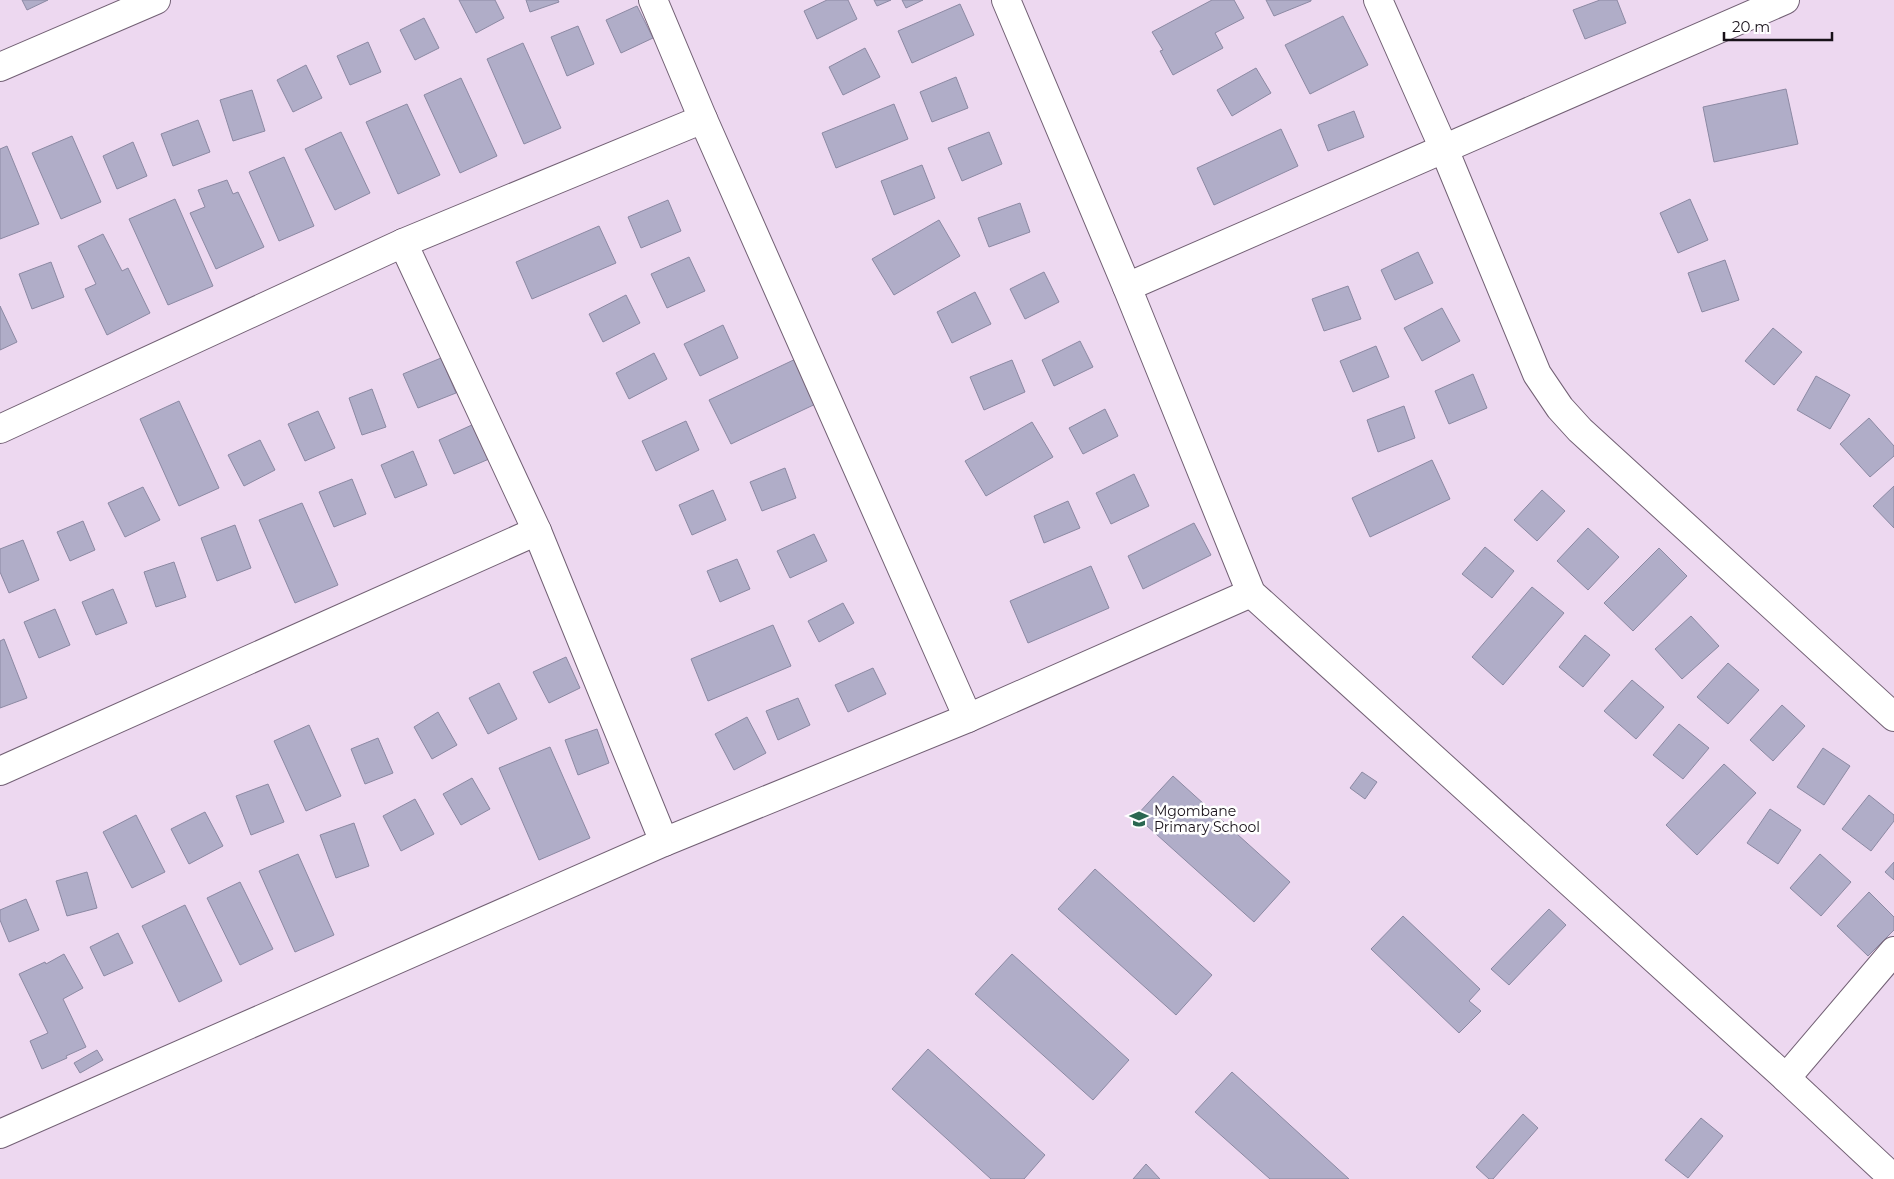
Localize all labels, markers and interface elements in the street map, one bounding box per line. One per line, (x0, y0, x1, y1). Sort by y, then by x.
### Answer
scale bar (1724, 10, 1832, 42)
text: 20 m (1732, 17, 1770, 36)
place label: Mgombane Primary School (1154, 802, 1260, 836)
school or university icon: Mgombane Primary School (1128, 808, 1150, 830)

